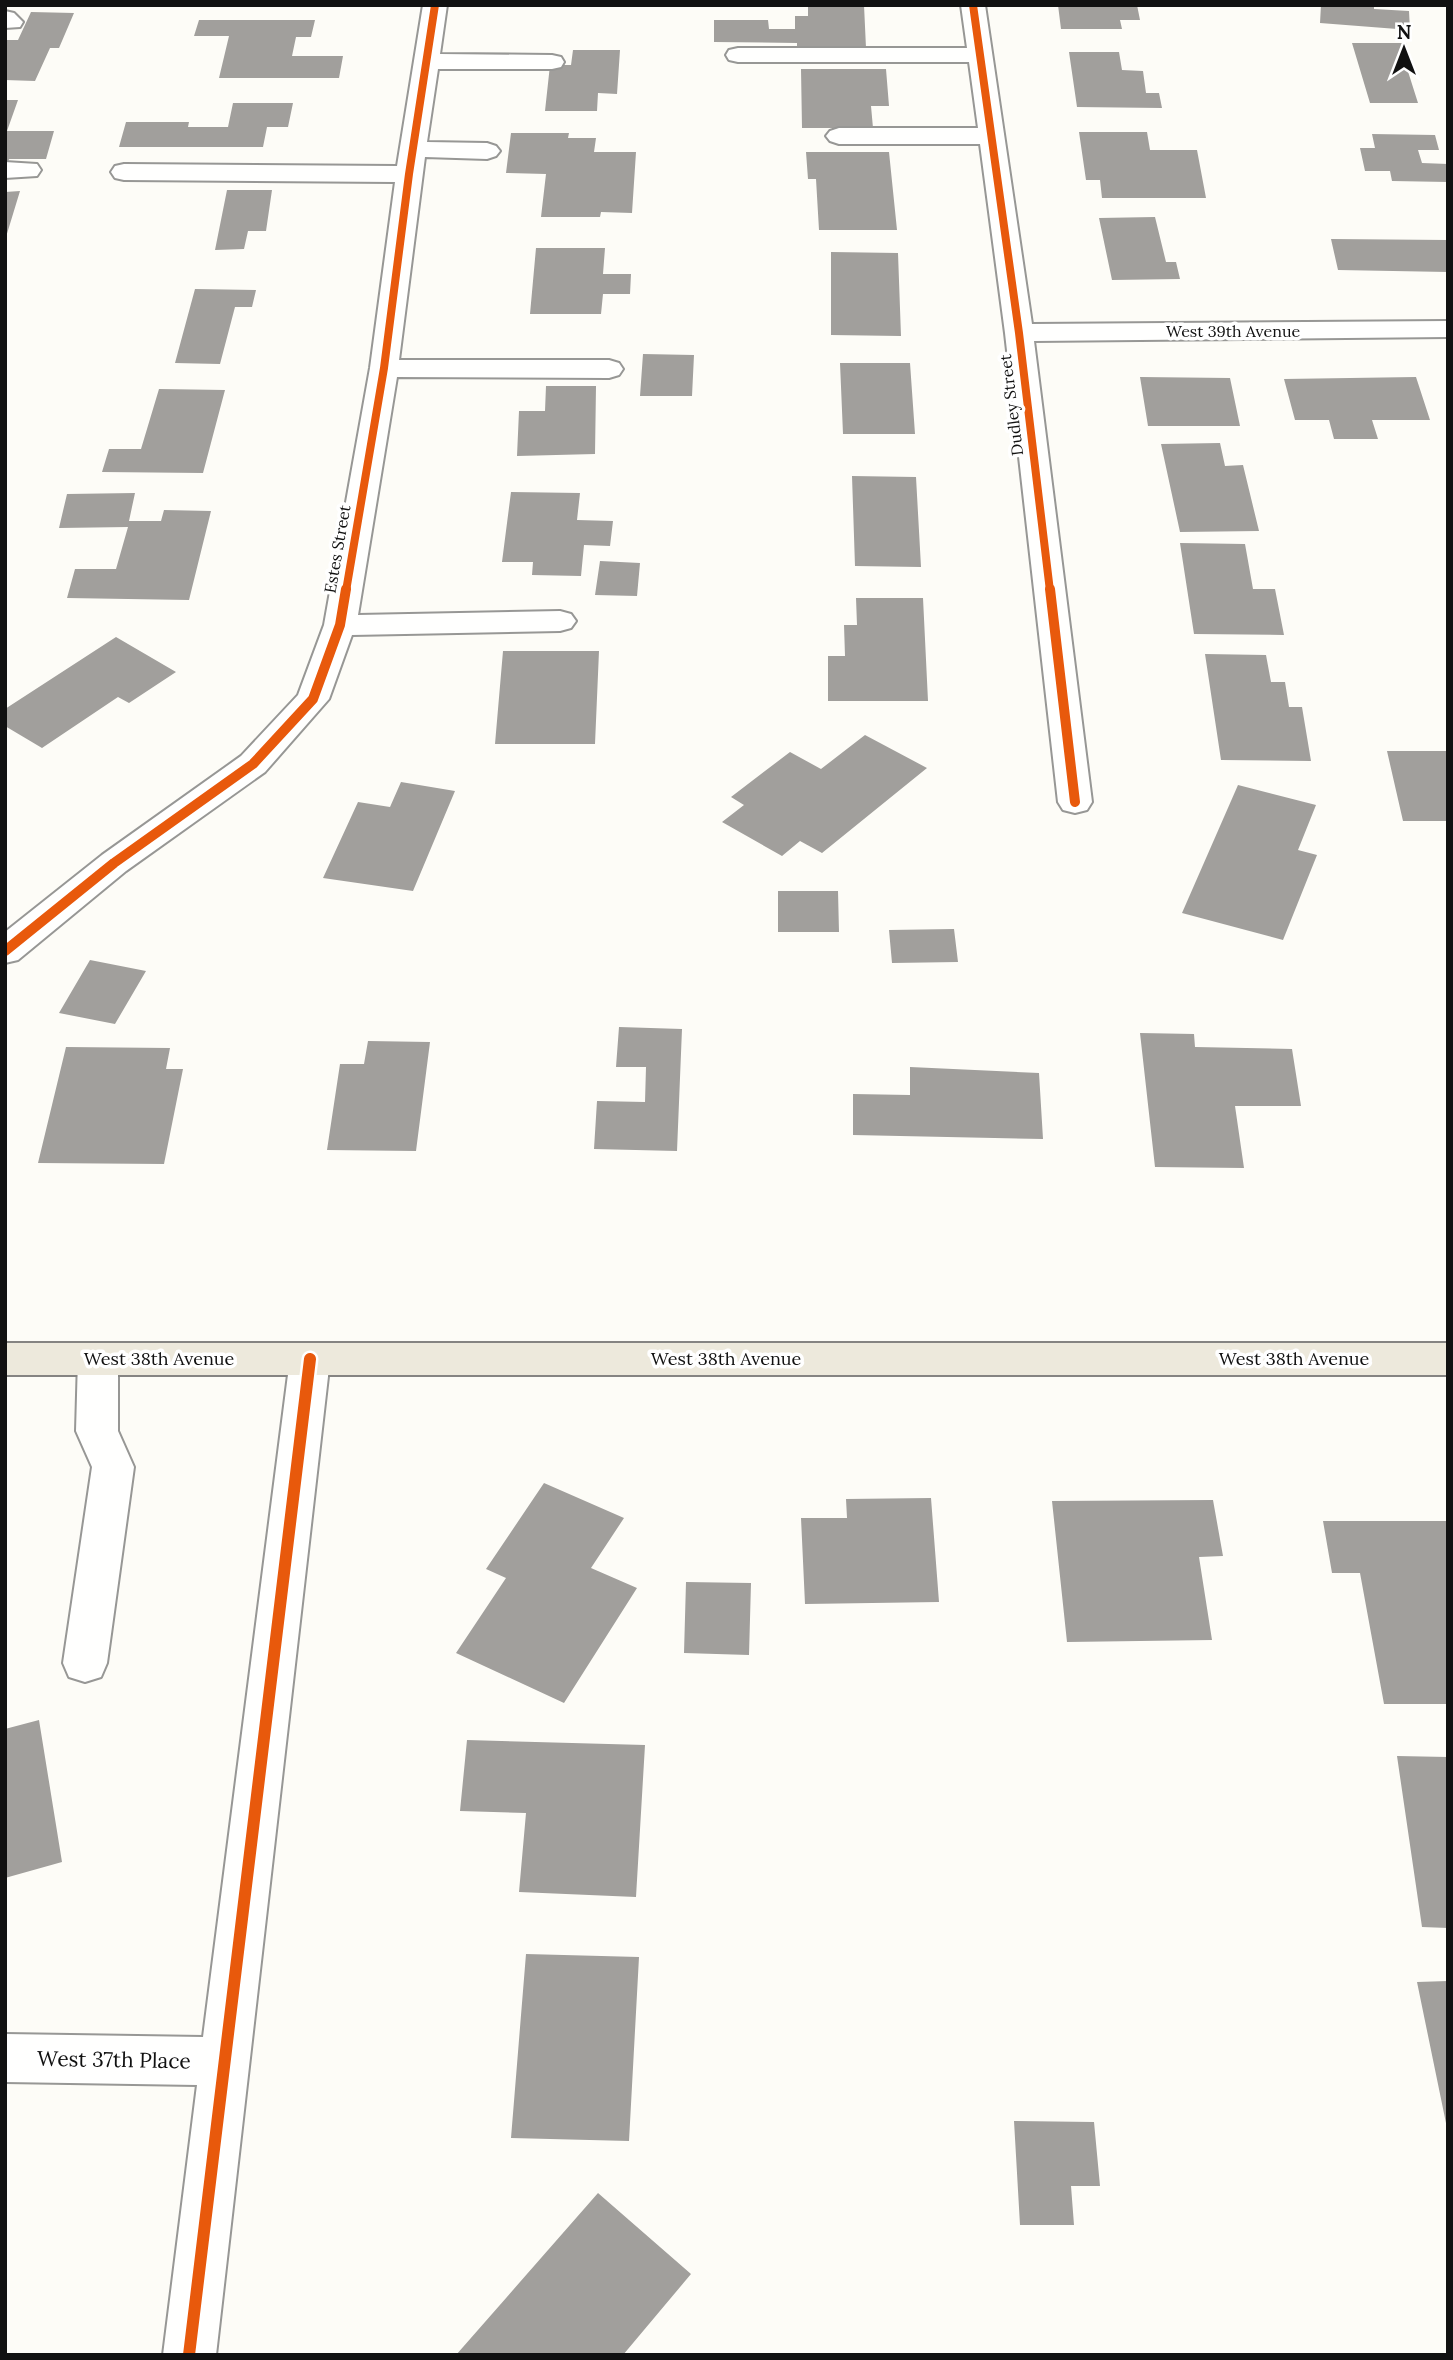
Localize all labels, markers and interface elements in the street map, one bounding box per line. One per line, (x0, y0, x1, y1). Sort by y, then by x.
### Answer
north arrow (1369, 14, 1439, 84)
text: N (1397, 20, 1412, 44)
street label: West 39th Avenue (1166, 321, 1300, 341)
street label: Dudley Street (995, 352, 1027, 457)
street label: Estes Street (319, 503, 355, 595)
street label: West 38th Avenue (84, 1347, 235, 1370)
street label: West 38th Avenue (651, 1347, 802, 1370)
street label: West 38th Avenue (1219, 1347, 1370, 1370)
street label: West 37th Place (37, 2045, 191, 2074)

